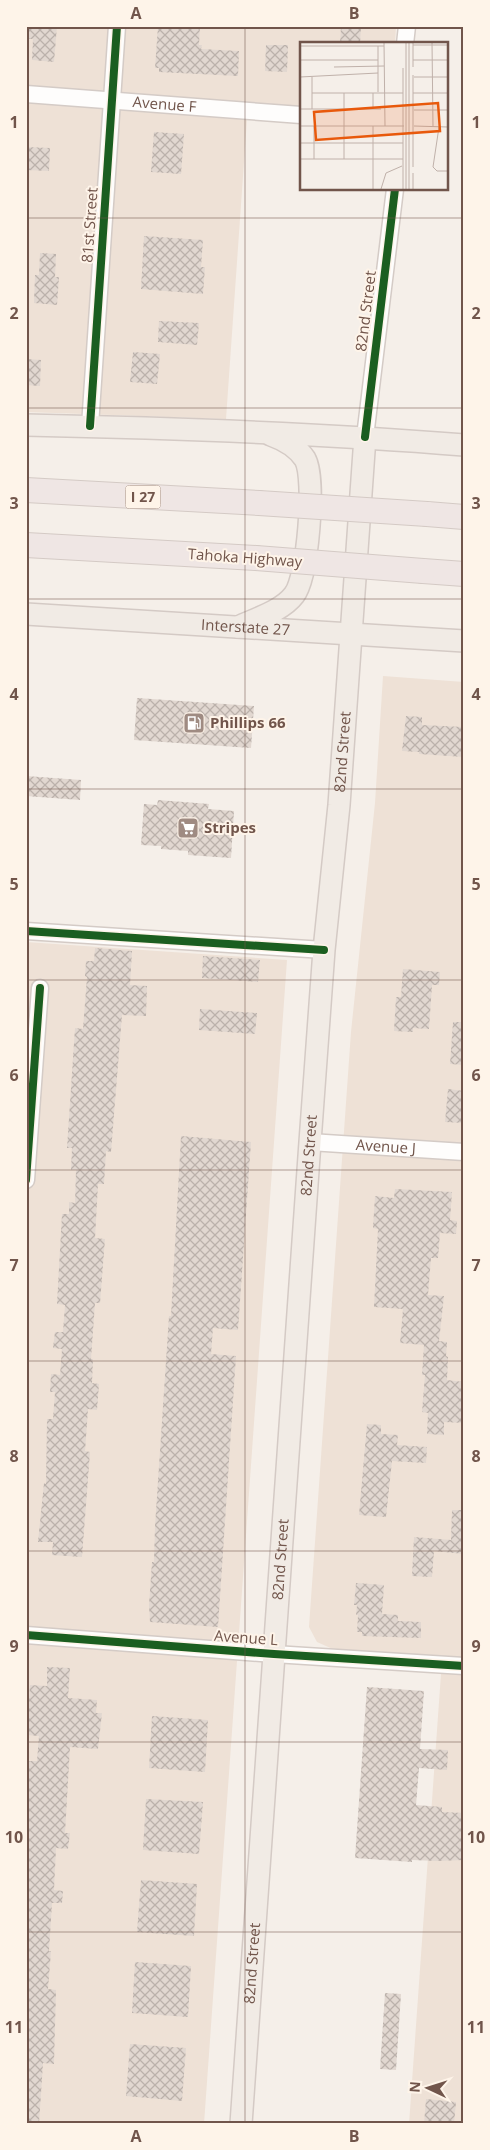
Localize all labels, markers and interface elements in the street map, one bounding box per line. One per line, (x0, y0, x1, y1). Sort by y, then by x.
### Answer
text: A (130, 2, 142, 24)
text: B (349, 2, 359, 24)
inset map (300, 42, 448, 190)
street label: Avenue F (132, 91, 198, 116)
text: 1 (9, 111, 19, 133)
text: 1 (471, 111, 481, 133)
street label: 81st Street (76, 187, 102, 263)
street label: 82nd Street (350, 269, 380, 352)
text: 2 (9, 302, 19, 324)
text: 2 (471, 302, 481, 324)
road number: I 27 (126, 486, 160, 508)
text: 3 (9, 492, 19, 514)
text: 3 (471, 492, 481, 514)
street label: Tahoka Highway (187, 543, 303, 571)
street label: Interstate 27 (201, 614, 291, 639)
text: 4 (9, 683, 19, 705)
text: 4 (471, 683, 481, 705)
street label: 82nd Street (329, 710, 355, 793)
fuel station icon: Phillips 66 (182, 711, 206, 735)
place label: Phillips 66 (210, 712, 286, 732)
supermarket icon: Stripes (176, 816, 200, 840)
place label: Stripes (204, 817, 256, 837)
text: 5 (9, 873, 19, 895)
text: 5 (471, 873, 481, 895)
text: 6 (9, 1064, 19, 1086)
text: 6 (471, 1064, 481, 1086)
street label: 82nd Street (295, 1114, 321, 1197)
street label: Avenue J (355, 1134, 417, 1158)
text: 7 (9, 1254, 19, 1276)
text: 7 (471, 1254, 481, 1276)
text: 8 (9, 1445, 19, 1467)
text: 8 (471, 1445, 481, 1467)
street label: 82nd Street (267, 1518, 293, 1601)
street label: Avenue L (213, 1625, 279, 1649)
text: 9 (9, 1635, 19, 1657)
text: 9 (471, 1635, 481, 1657)
text: 10 (5, 1826, 23, 1848)
text: 10 (467, 1826, 485, 1848)
street label: 82nd Street (238, 1922, 264, 2005)
text: 11 (5, 2016, 23, 2038)
text: 11 (467, 2016, 485, 2038)
north arrow (402, 2062, 452, 2112)
text: N (405, 2081, 424, 2093)
text: A (130, 2125, 142, 2147)
text: B (349, 2125, 359, 2147)

